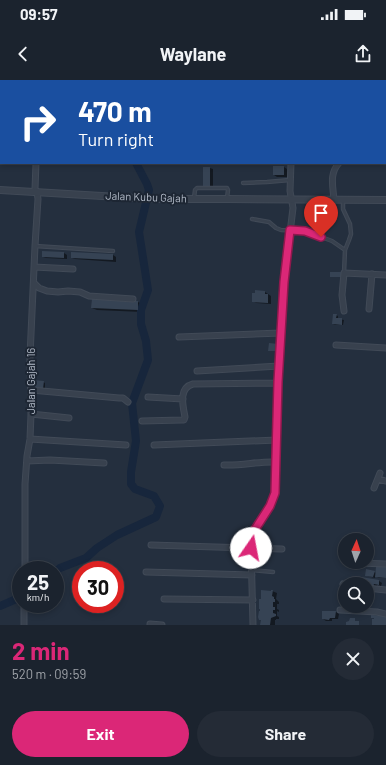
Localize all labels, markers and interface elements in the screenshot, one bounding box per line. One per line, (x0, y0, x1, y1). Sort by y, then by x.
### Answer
text: 09:57 (20, 5, 58, 23)
icon: back (12, 43, 34, 65)
text: Waylane (160, 43, 226, 65)
icon: share (352, 43, 374, 65)
text: 470 m (78, 94, 152, 128)
icon: right (12, 96, 64, 148)
text: Turn right (78, 128, 154, 150)
street label: Jalan Kubu Gajah (105, 189, 187, 204)
pin (304, 196, 338, 237)
icon: arrive (310, 202, 332, 224)
street label: Jalan Gajah 16 (24, 347, 37, 414)
position arrow (230, 527, 272, 569)
north arrow (338, 533, 374, 569)
map controls (338, 533, 374, 613)
speed limit sign: 30 (72, 561, 124, 613)
text: 25 (27, 570, 49, 594)
button: search (338, 577, 374, 613)
text: km/h (27, 591, 49, 603)
text: 2 min (12, 636, 70, 665)
button: close (332, 638, 374, 680)
text: 520 m · 09:59 (12, 666, 86, 682)
button: Exit (12, 711, 189, 757)
button: Share (197, 711, 374, 757)

